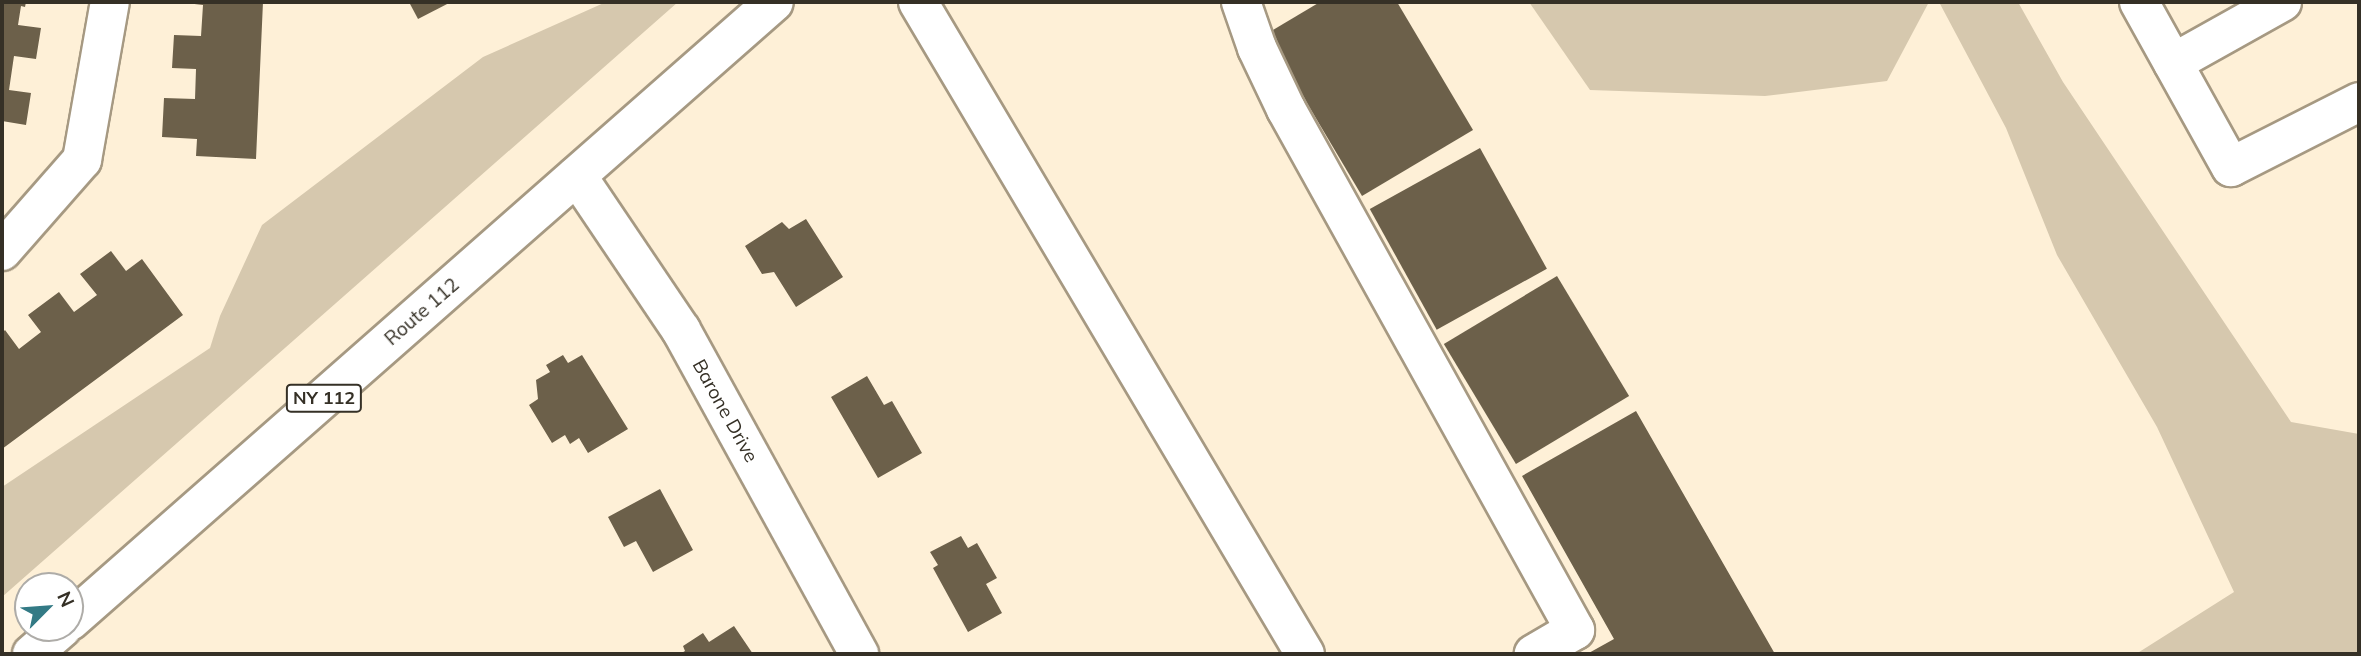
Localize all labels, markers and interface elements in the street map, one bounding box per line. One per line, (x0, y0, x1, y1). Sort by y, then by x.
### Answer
street label: Route 112 (380, 274, 464, 350)
street label: Barone Drive (687, 356, 763, 466)
road number: NY 112 (286, 384, 362, 412)
north arrow (14, 572, 84, 642)
text: N (52, 587, 80, 611)

